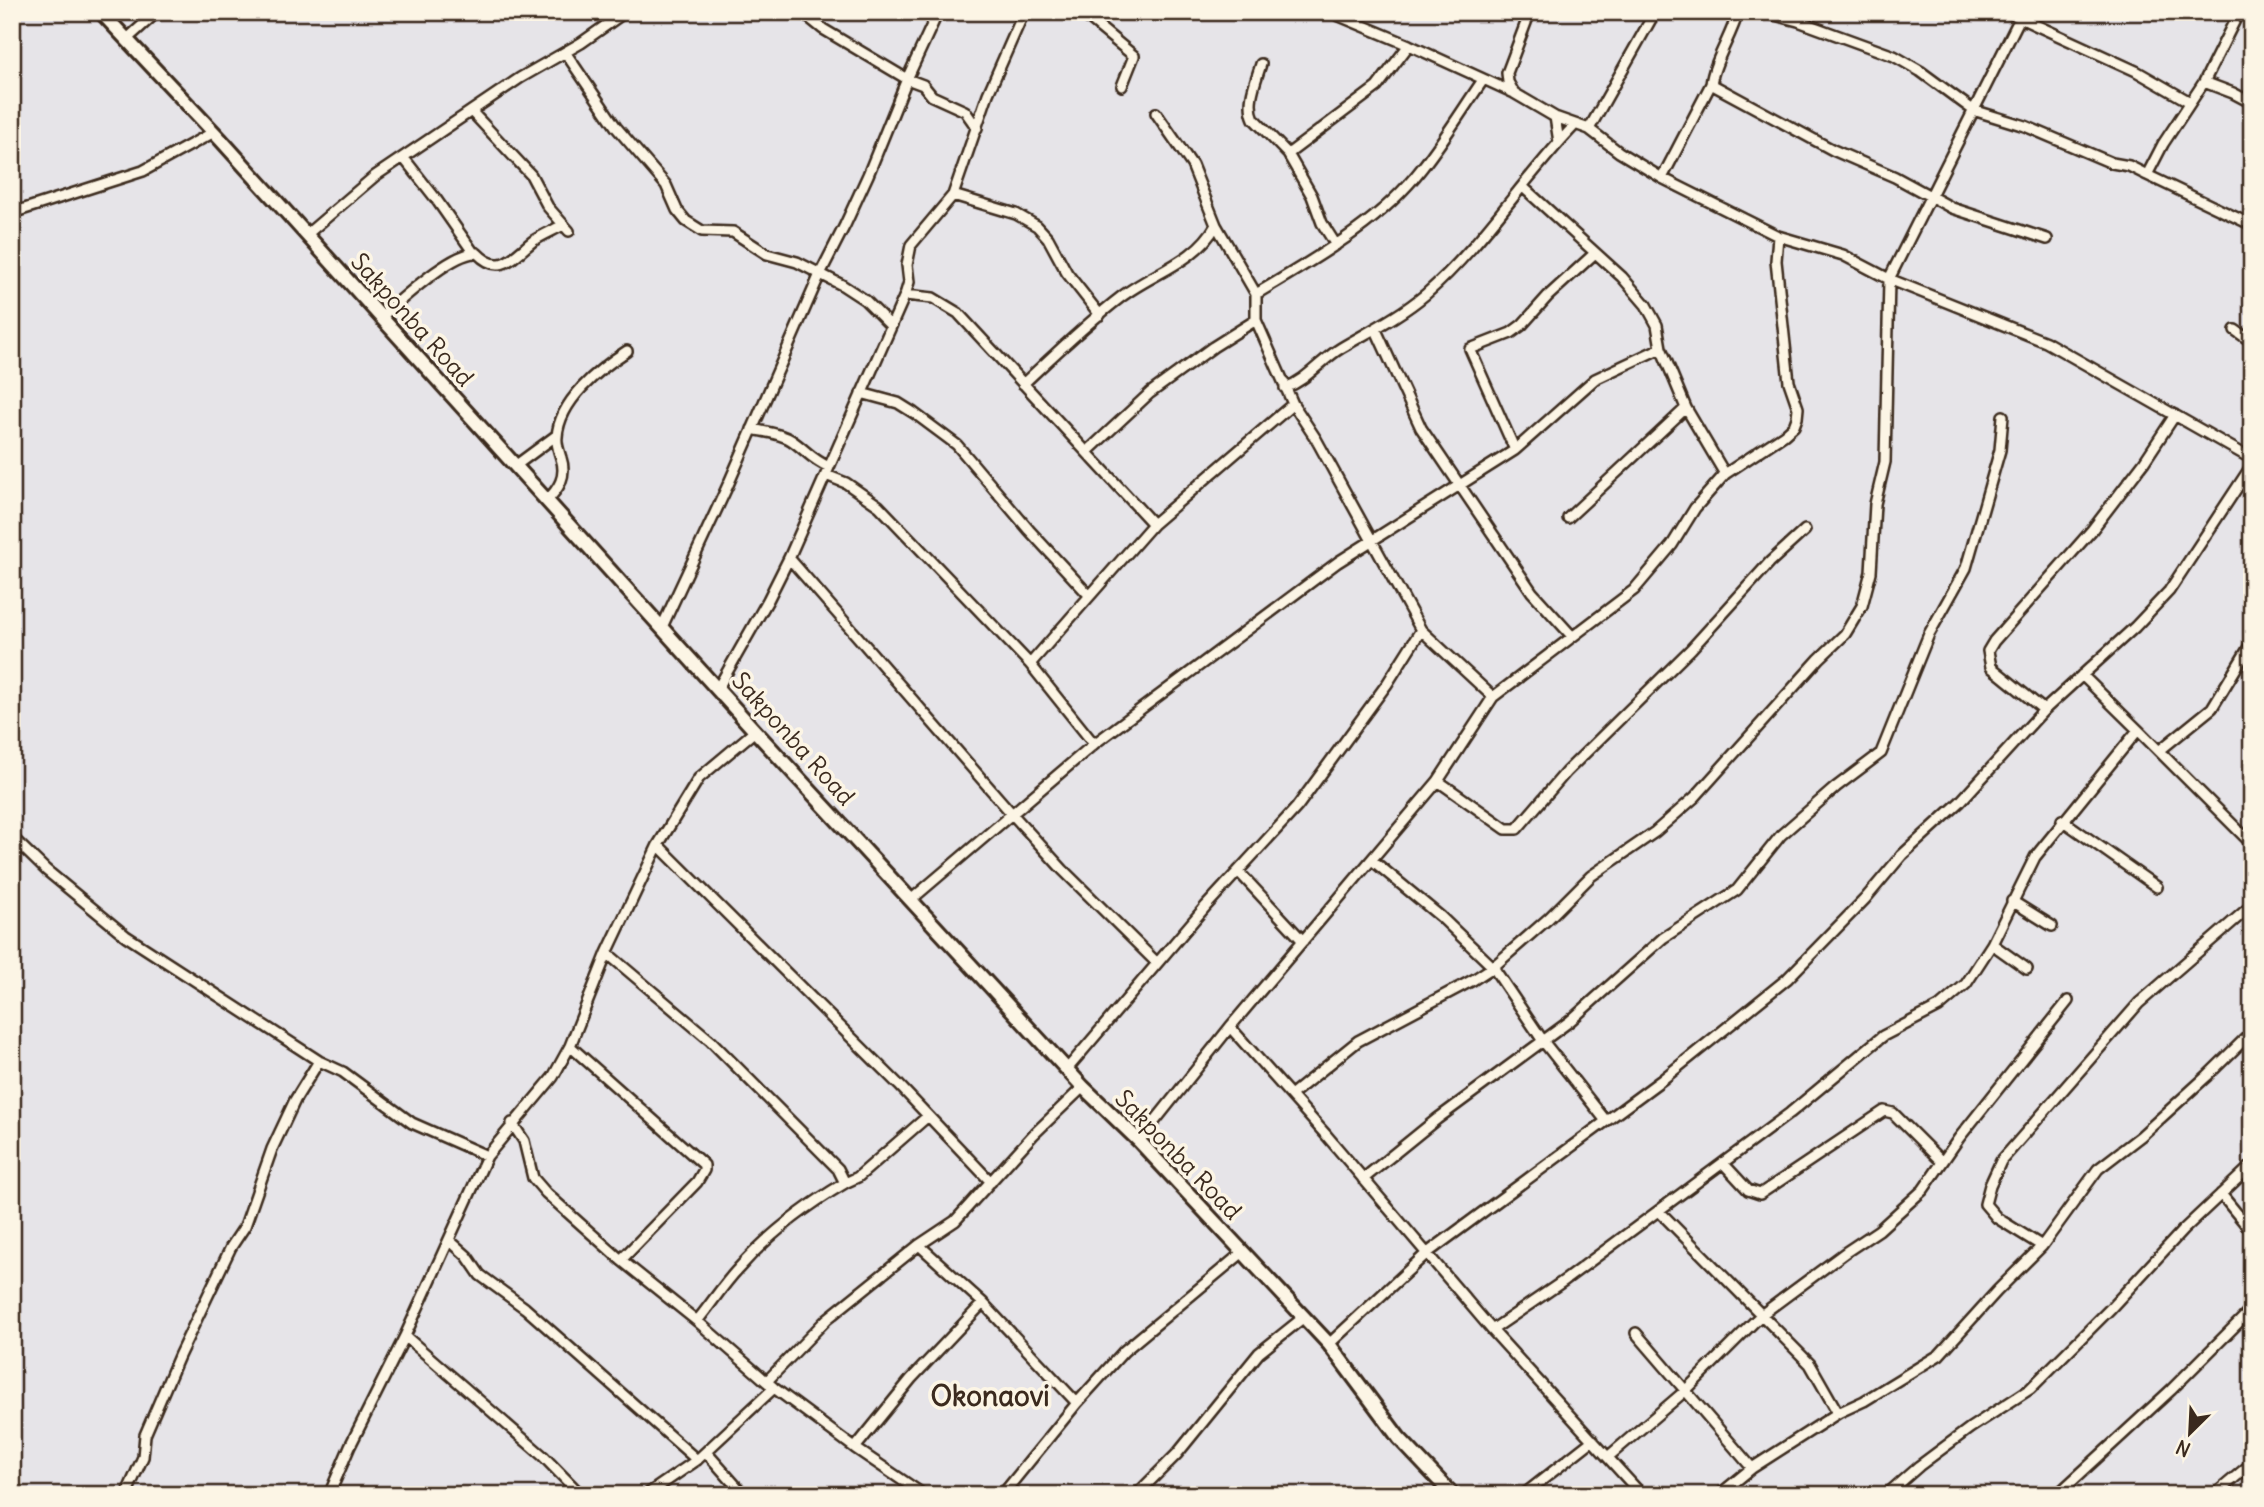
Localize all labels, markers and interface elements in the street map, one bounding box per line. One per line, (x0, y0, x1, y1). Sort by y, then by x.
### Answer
street label: Sakponba Road (345, 246, 481, 392)
street label: Sakponba Road (726, 665, 862, 811)
street label: Sakponba Road (1109, 1083, 1248, 1226)
district label: Okonaovi (930, 1378, 1050, 1414)
north arrow (2156, 1398, 2226, 1468)
text: N (2172, 1435, 2194, 1462)

